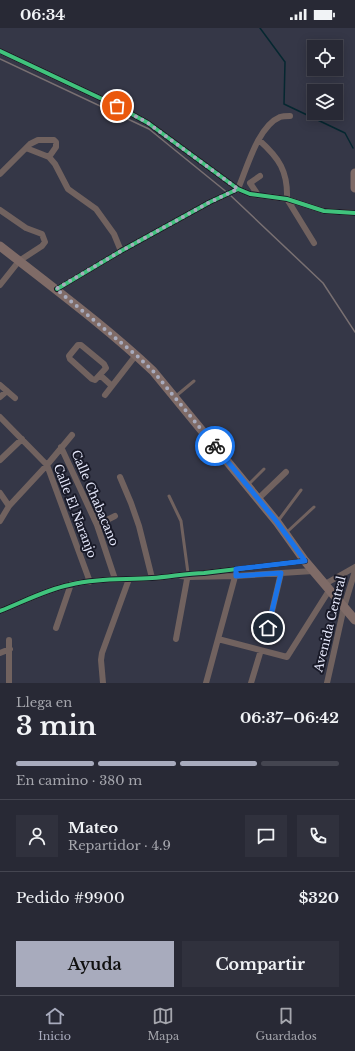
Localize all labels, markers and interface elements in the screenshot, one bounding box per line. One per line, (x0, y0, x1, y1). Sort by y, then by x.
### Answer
text: 06:34 (20, 5, 65, 24)
map controls (307, 40, 343, 120)
button: locate (307, 40, 343, 76)
button: layers (307, 84, 343, 120)
pin (100, 89, 134, 123)
icon: bag (106, 95, 128, 117)
courier (195, 426, 235, 466)
icon: bike (204, 435, 226, 457)
street label: Calle Chabacano (69, 448, 122, 548)
street label: Calle El Naranjo (51, 462, 100, 560)
street label: Avenida Central (310, 574, 349, 674)
pin (251, 611, 285, 645)
icon: home (257, 617, 279, 639)
text: Llega en (16, 694, 72, 711)
text: 06:37–06:42 (240, 708, 339, 727)
text: 3 min (16, 710, 97, 742)
text: En camino · 380 m (16, 772, 142, 789)
button: person (16, 815, 58, 857)
button: chat (245, 815, 287, 857)
button: phone (297, 815, 339, 857)
text: Mateo (68, 818, 118, 837)
text: Repartidor · 4.9 (68, 837, 171, 854)
text: Pedido #9900 (16, 888, 125, 907)
text: $320 (299, 888, 339, 907)
button: Ayuda (16, 941, 174, 987)
button: Compartir (182, 941, 339, 987)
tab: Inicio (38, 1005, 71, 1043)
tab: Mapa (147, 1005, 179, 1043)
tab: Guardados (255, 1005, 317, 1043)

